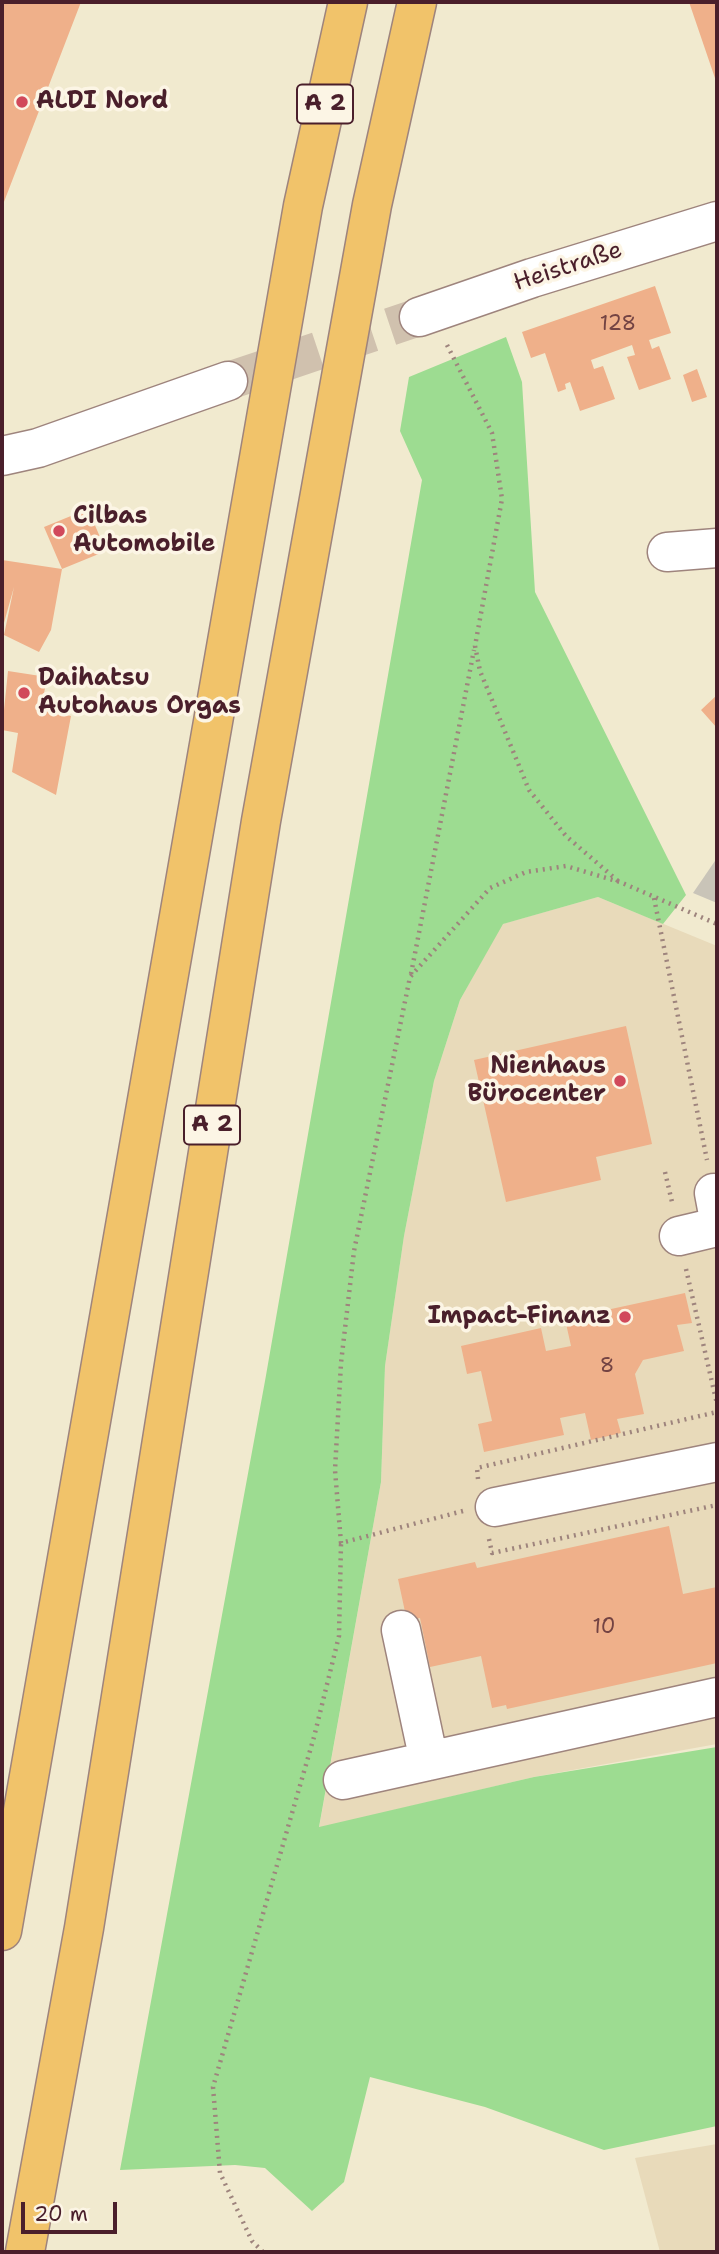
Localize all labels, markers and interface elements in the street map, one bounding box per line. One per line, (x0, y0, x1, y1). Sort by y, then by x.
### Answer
road number: A 2 (297, 85, 353, 124)
place label: ALDI Nord (36, 88, 168, 116)
marker: ALDI Nord (14, 94, 30, 110)
street label: Heistraße (510, 236, 626, 298)
house number: 128 (600, 312, 636, 338)
place label: Cilbas Automobile (73, 503, 215, 559)
marker: Cilbas Automobile (51, 523, 67, 539)
place label: Daihatsu Autohaus Orgas (38, 665, 241, 721)
marker: Daihatsu Autohaus Orgas (16, 685, 32, 701)
place label: Nienhaus Bürocenter (467, 1053, 606, 1109)
marker: Nienhaus Bürocenter (612, 1073, 628, 1089)
road number: A 2 (184, 1106, 240, 1144)
place label: Impact-Finanz (428, 1303, 611, 1331)
marker: Impact-Finanz (617, 1309, 633, 1325)
house number: 8 (600, 1354, 614, 1380)
house number: 10 (593, 1615, 615, 1641)
scale bar (24, 2188, 121, 2232)
text: 20 m (34, 2200, 88, 2228)

